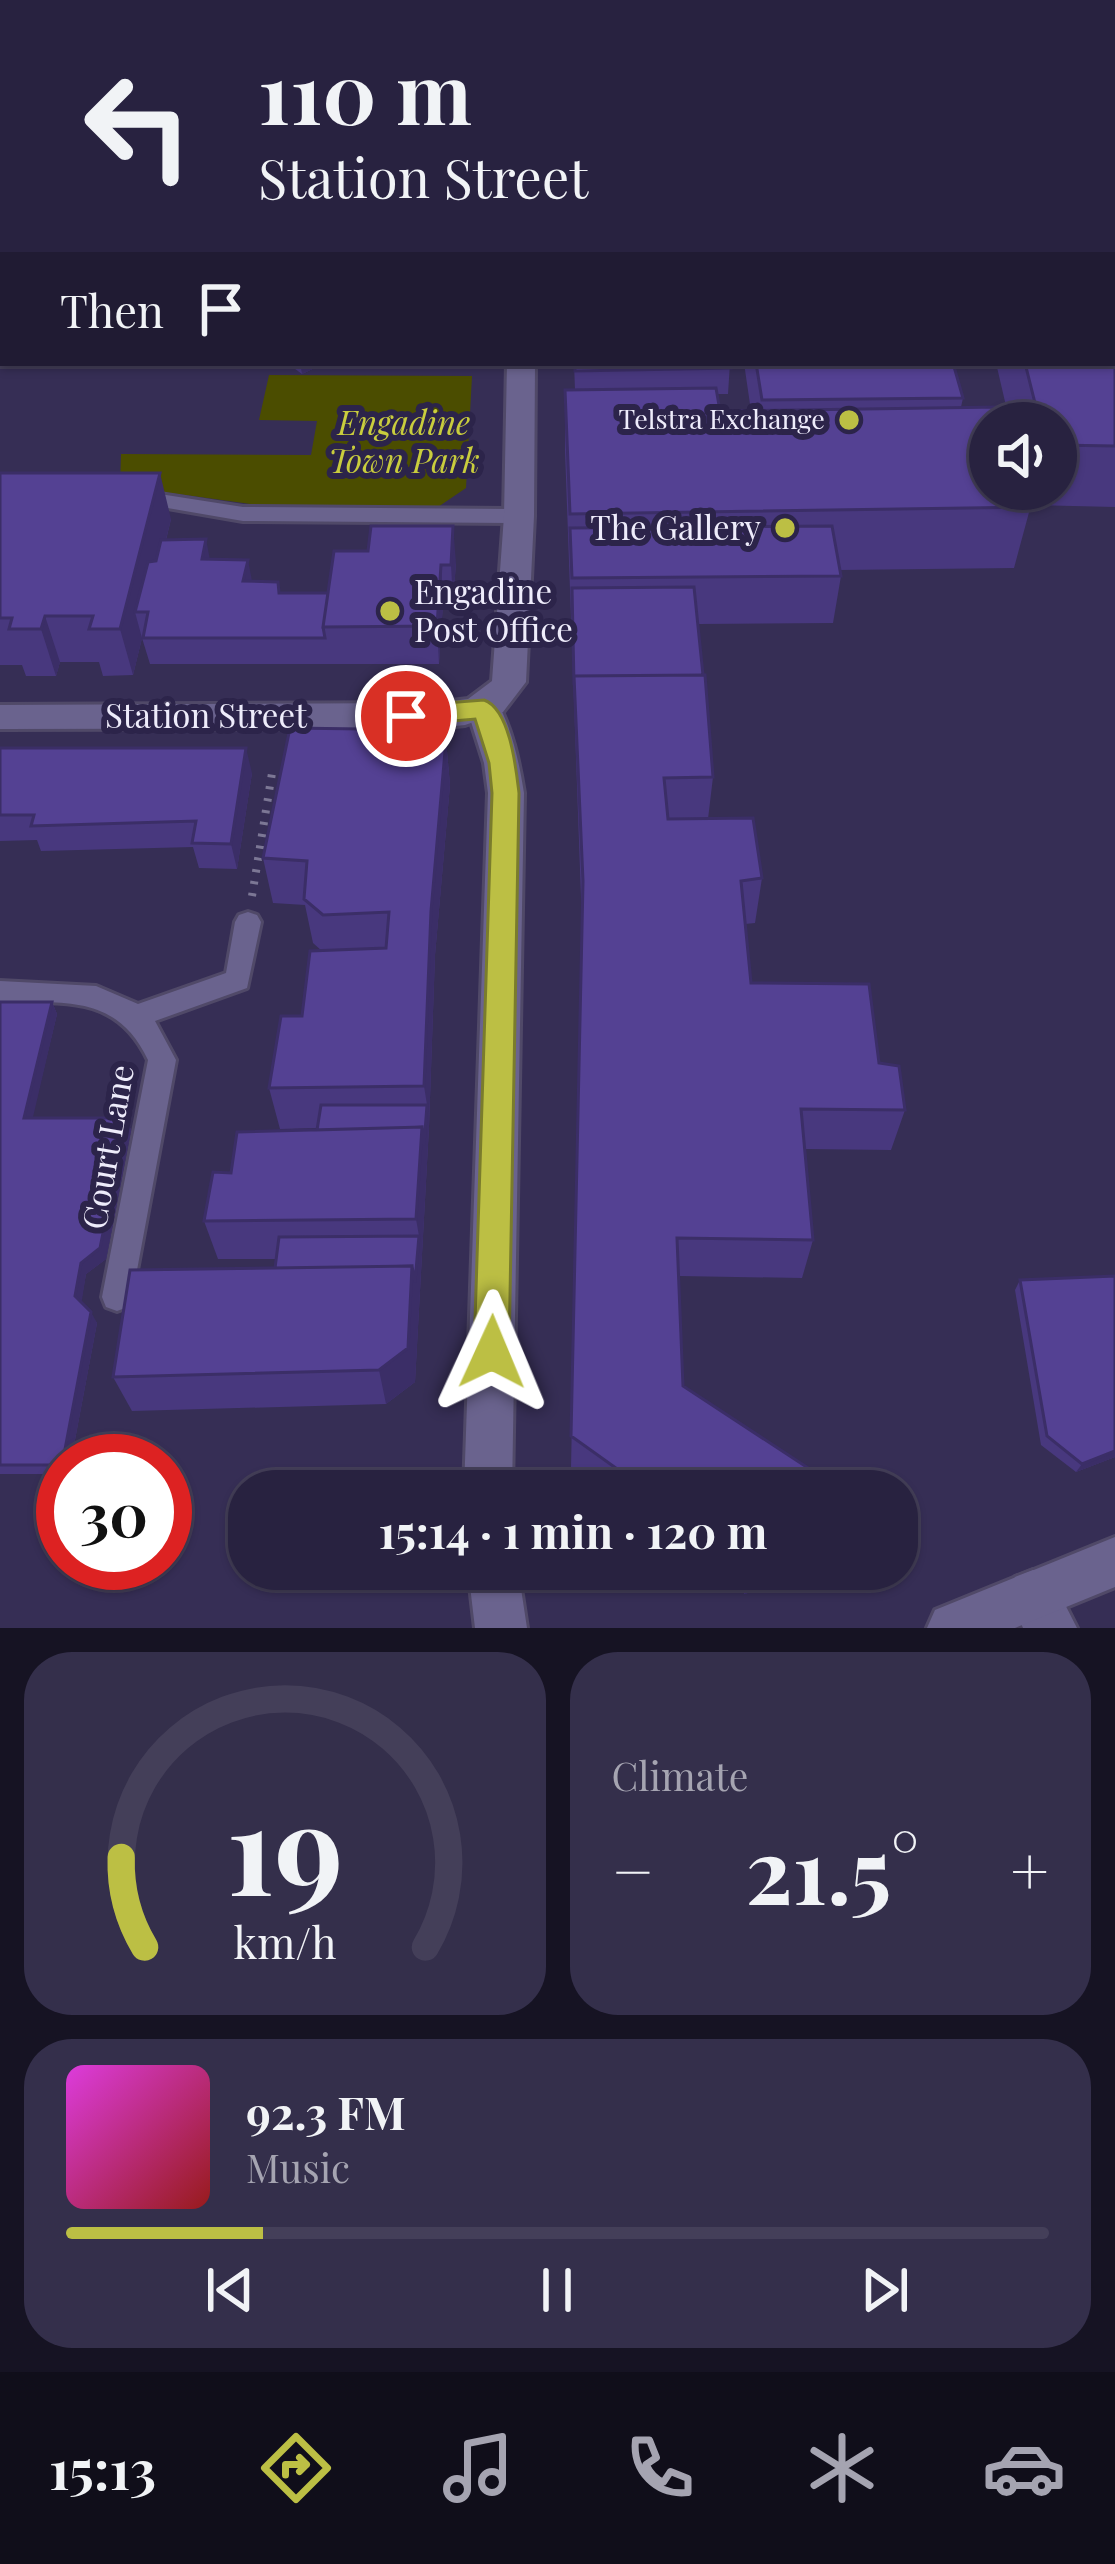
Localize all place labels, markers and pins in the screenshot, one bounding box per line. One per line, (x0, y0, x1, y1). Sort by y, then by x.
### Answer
place label: Telstra Exchange (619, 400, 825, 436)
marker: Telstra Exchange (836, 407, 862, 433)
place label: The Gallery (590, 504, 761, 548)
marker: The Gallery (772, 515, 798, 541)
place label: Engadine Post Office (414, 568, 573, 650)
marker: Engadine Post Office (377, 598, 403, 624)
pin (355, 665, 457, 767)

